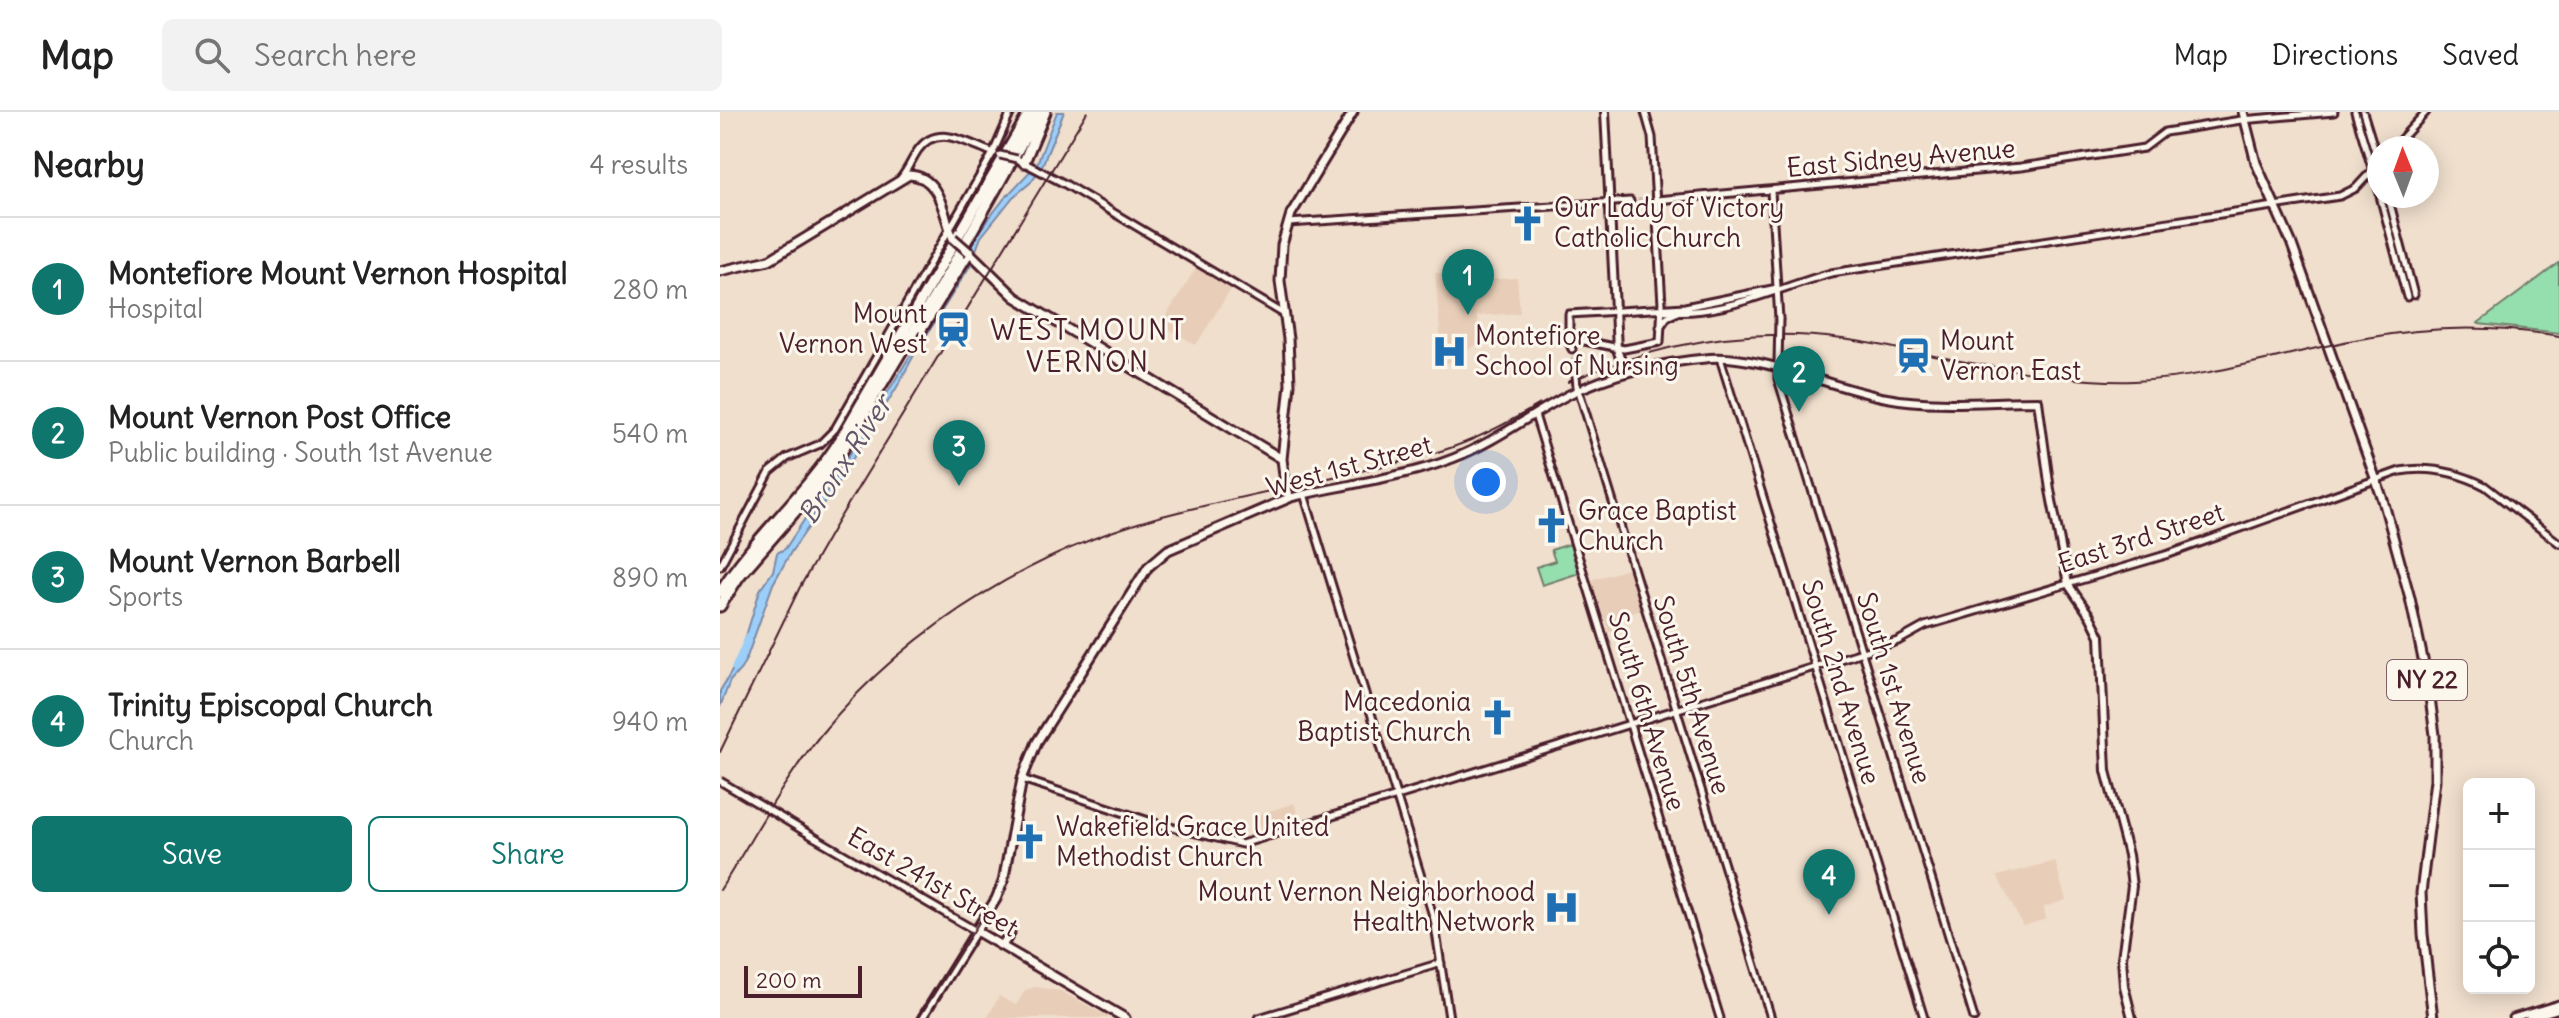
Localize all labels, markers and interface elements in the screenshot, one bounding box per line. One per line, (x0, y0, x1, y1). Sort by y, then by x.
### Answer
search box (162, 19, 722, 91)
text: Map (40, 32, 114, 79)
icon: search (190, 33, 234, 77)
text: Search here (254, 36, 417, 74)
text: Map (2173, 37, 2228, 73)
text: Directions (2272, 37, 2398, 73)
text: Saved (2442, 37, 2519, 73)
street label: East Sidney Avenue (1785, 131, 2017, 184)
north arrow (2367, 136, 2439, 208)
text: Nearby (32, 143, 145, 186)
text: 4 results (590, 148, 688, 181)
place label: Our Lady of Victory Catholic Church (1554, 191, 1784, 254)
church icon: Our Lady of Victory Catholic Church (1509, 204, 1547, 242)
pin: 1 (1442, 249, 1494, 315)
text: Montefiore Mount Vernon Hospital (108, 254, 567, 292)
text: 1 (53, 273, 63, 306)
text: 280 m (613, 273, 688, 306)
text: Hospital (108, 292, 203, 325)
place label: Mount Vernon West (779, 297, 927, 360)
station icon: Mount Vernon West (934, 310, 972, 348)
district label: WEST MOUNT VERNON (990, 312, 1186, 380)
place label: Montefiore School of Nursing (1475, 319, 1679, 382)
place label: Mount Vernon East (1940, 324, 2081, 387)
hospital icon: Montefiore School of Nursing (1430, 332, 1468, 370)
station icon: Mount Vernon East (1895, 337, 1933, 375)
pin: 2 (1773, 346, 1825, 412)
water label: Bronx River (790, 385, 902, 530)
text: Mount Vernon Post Office (108, 398, 451, 436)
text: 2 (51, 417, 65, 450)
text: 540 m (612, 417, 688, 450)
pin: 3 (933, 420, 985, 486)
street label: West 1st Street (1263, 428, 1435, 503)
text: Public building · South 1st Avenue (108, 436, 493, 469)
your location (1466, 462, 1506, 502)
place label: Grace Baptist Church (1578, 494, 1737, 557)
street label: East 3rd Street (2054, 495, 2228, 580)
church icon: Grace Baptist Church (1533, 507, 1571, 545)
text: Mount Vernon Barbell (108, 542, 401, 580)
text: 3 (51, 561, 65, 594)
text: 890 m (612, 561, 688, 594)
street label: South 2nd Avenue (1795, 576, 1888, 788)
text: Sports (108, 580, 183, 613)
street label: South 1st Avenue (1850, 588, 1939, 788)
street label: South 5th Avenue (1647, 591, 1738, 798)
street label: South 6th Avenue (1602, 607, 1693, 814)
road number: NY 22 (2387, 660, 2467, 700)
place label: Macedonia Baptist Church (1297, 685, 1471, 748)
text: Trinity Episcopal Church (108, 686, 433, 724)
church icon: Macedonia Baptist Church (1478, 698, 1516, 736)
text: 4 (50, 705, 66, 738)
text: 940 m (612, 705, 688, 738)
text: Church (108, 724, 194, 757)
map controls (2463, 778, 2535, 994)
button: + (2463, 778, 2535, 850)
place label: Wakefield Grace United Methodist Church (1056, 810, 1329, 873)
button: Save (32, 816, 352, 892)
button: Share (368, 816, 688, 892)
street label: East 241st Street (842, 819, 1025, 944)
church icon: Wakefield Grace United Methodist Church (1011, 823, 1049, 861)
pin: 4 (1803, 849, 1855, 915)
button: − (2463, 850, 2535, 922)
place label: Mount Vernon Neighborhood Health Network (1198, 875, 1535, 938)
hospital icon: Mount Vernon Neighborhood Health Network (1542, 888, 1580, 926)
button: locate (2463, 922, 2535, 994)
scale bar (744, 962, 862, 998)
text: 200 m (756, 966, 822, 994)

